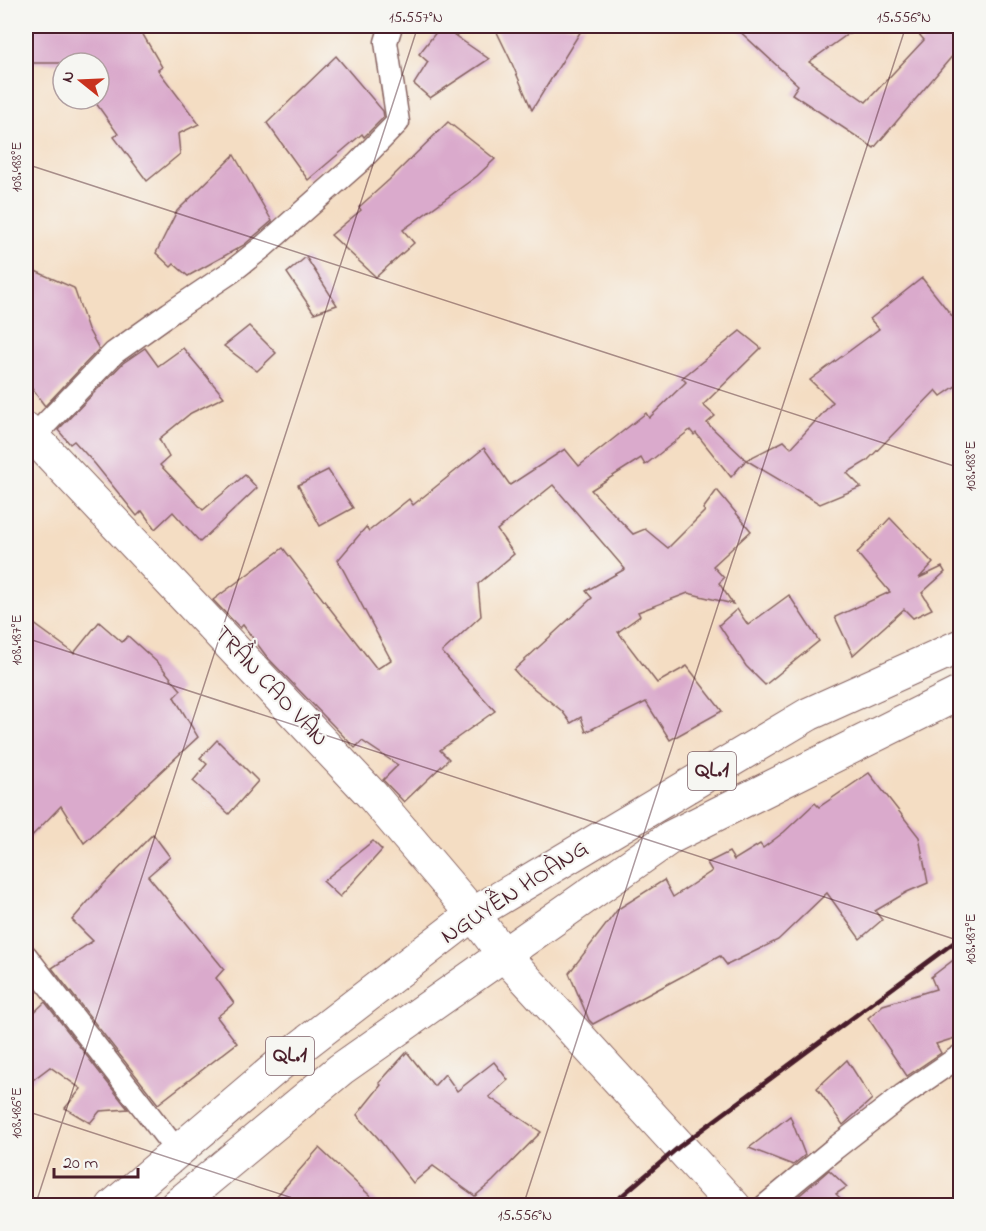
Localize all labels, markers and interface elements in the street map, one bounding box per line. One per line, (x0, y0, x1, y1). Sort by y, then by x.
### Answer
text: 15.557°N (389, 7, 443, 29)
text: 15.556°N (877, 7, 931, 29)
north arrow (51, 51, 111, 111)
text: N (56, 68, 82, 86)
text: 108.488°E (6, 142, 28, 192)
text: 108.488°E (960, 441, 982, 491)
text: 108.487°E (6, 614, 28, 666)
street label: TRẦN CAO VÂN (204, 616, 338, 756)
road number: QL.1 (688, 752, 736, 790)
street label: NGUYỄN HOÀNG (434, 831, 596, 954)
text: 108.487°E (960, 913, 982, 965)
road number: QL.1 (266, 1037, 314, 1075)
text: 108.486°E (6, 1087, 28, 1139)
scale bar (54, 1141, 138, 1179)
text: 20 m (63, 1151, 98, 1177)
text: 15.556°N (498, 1205, 552, 1227)

